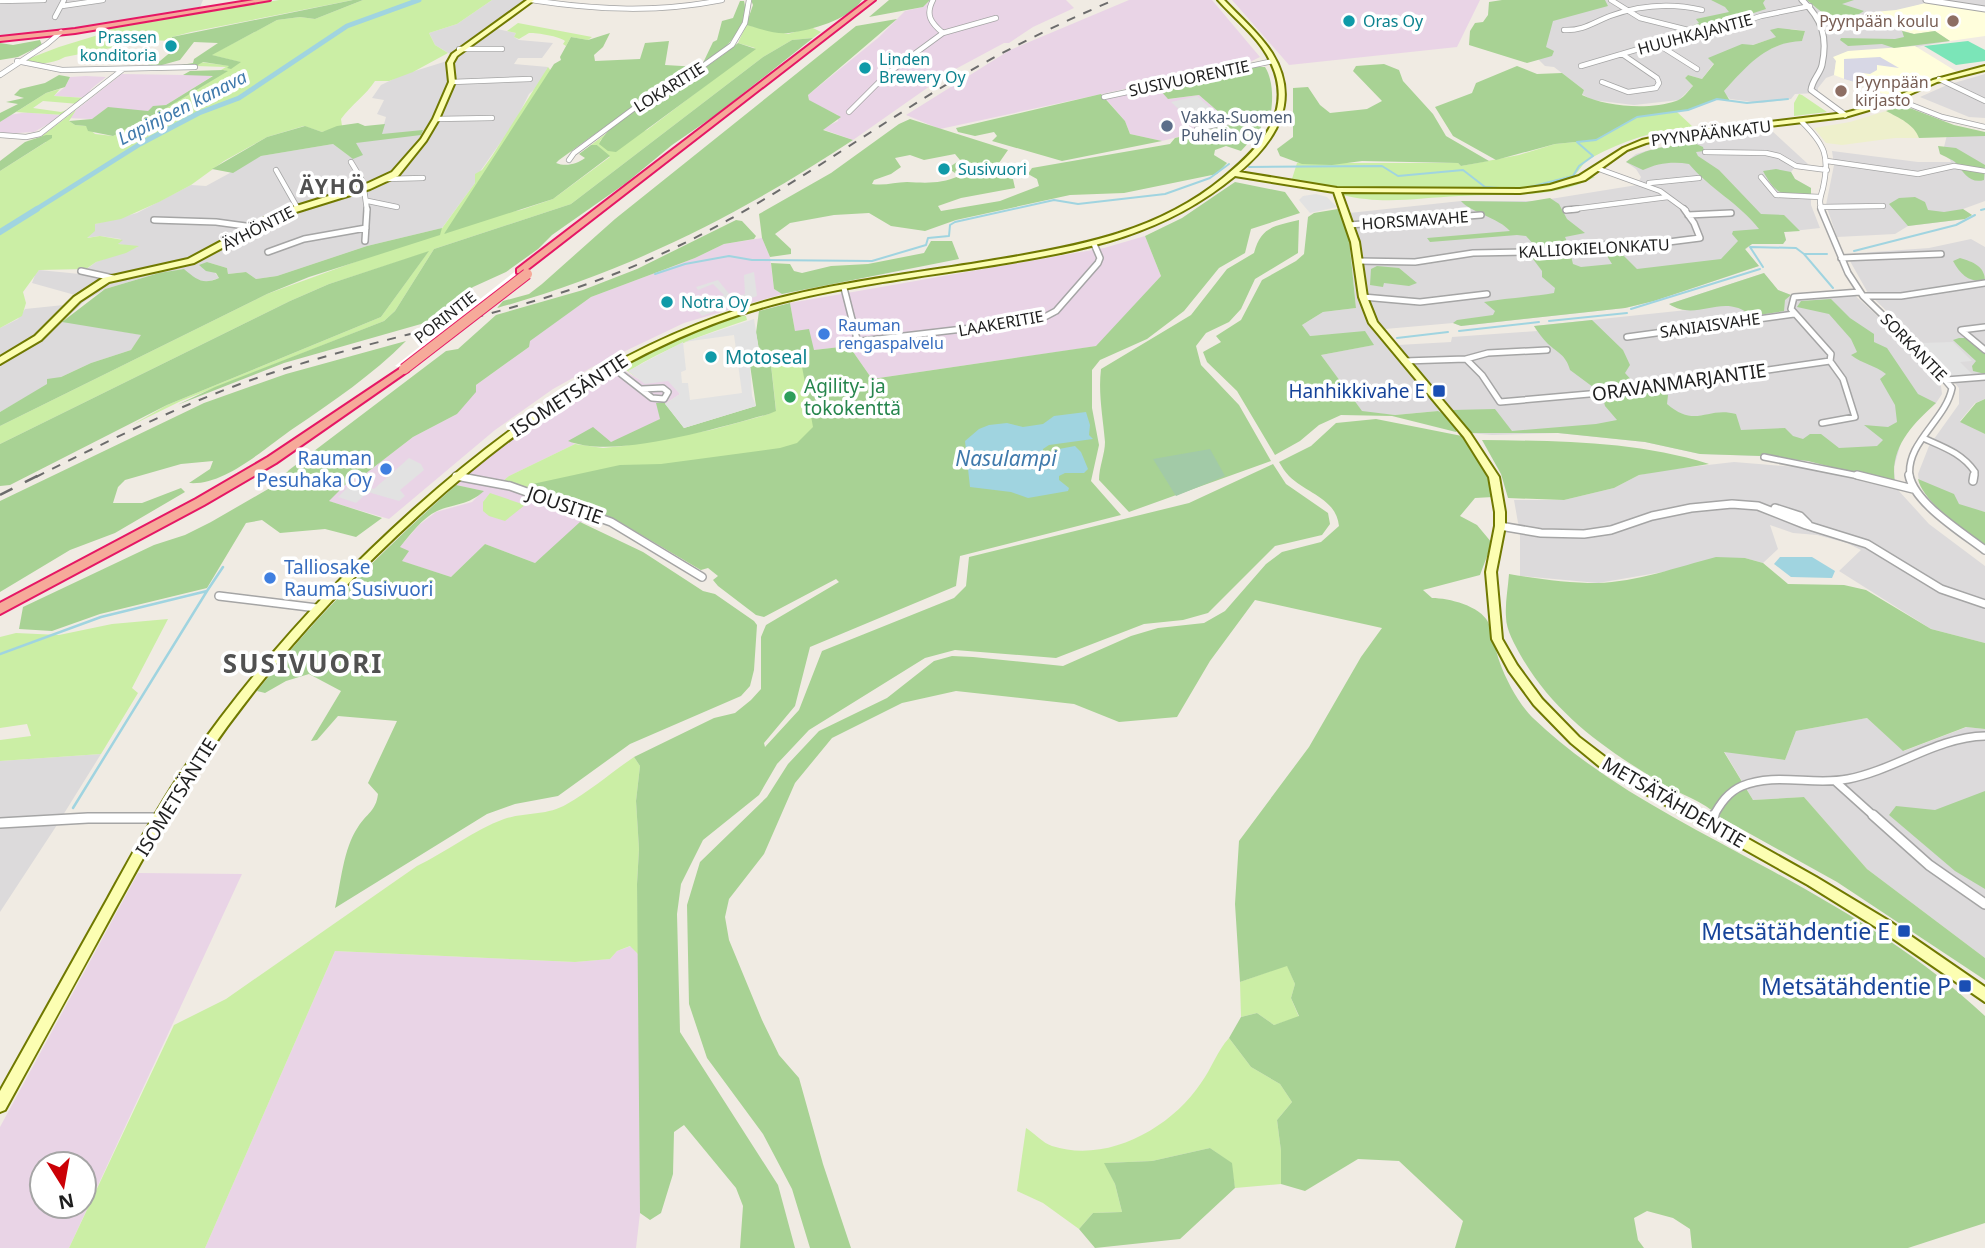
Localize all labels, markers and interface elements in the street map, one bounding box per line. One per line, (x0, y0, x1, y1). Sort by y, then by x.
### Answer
street label: HUUHKAJANTIE (1635, 8, 1755, 60)
place label: Oras Oy (1363, 10, 1424, 32)
place label: Pyynpään koulu (1819, 10, 1939, 32)
marker: Oras Oy (1341, 13, 1357, 29)
marker: Pyynpään koulu (1945, 13, 1961, 29)
place label: Prassen konditoria (80, 26, 157, 66)
marker: Prassen konditoria (163, 38, 179, 54)
place label: Linden Brewery Oy (879, 48, 966, 88)
street label: SUSIVUORENTIE (1127, 54, 1251, 102)
street label: LOKARITIE (630, 57, 708, 117)
marker: Linden Brewery Oy (857, 60, 873, 76)
water label: Lapinjoen kanava (113, 64, 251, 150)
place label: Pyynpään kirjasto (1855, 71, 1929, 111)
marker: Pyynpään kirjasto (1833, 83, 1849, 99)
place label: Vakka-Suomen Puhelin Oy (1181, 106, 1293, 146)
street label: PYYNPÄÄNKATU (1650, 115, 1772, 151)
marker: Vakka-Suomen Puhelin Oy (1159, 118, 1175, 134)
place label: Susivuori (958, 158, 1027, 180)
marker: Susivuori (936, 161, 952, 177)
district label: ÄYHÖ (299, 172, 367, 200)
street label: ÄYHÖNTIE (218, 200, 298, 256)
street label: HORSMAVAHE (1361, 205, 1469, 235)
street label: KALLIOKIELONKATU (1518, 233, 1670, 263)
street label: PORINTIE (409, 286, 481, 348)
place label: Notra Oy (681, 291, 750, 313)
marker: Notra Oy (659, 294, 675, 310)
street label: LAAKERITIE (957, 305, 1045, 341)
street label: SANIAISVAHE (1658, 307, 1762, 343)
street label: SORKANTIE (1876, 308, 1952, 386)
place label: Rauman rengaspalvelu (838, 314, 944, 354)
marker: Rauman rengaspalvelu (816, 326, 832, 342)
place label: Motoseal (725, 344, 807, 370)
street label: ISOMETSÄNTIE (505, 347, 633, 443)
marker: Motoseal (703, 349, 719, 365)
street label: ORAVANMARJANTIE (1590, 357, 1768, 407)
place label: Agility- ja tokokenttä (804, 373, 901, 421)
place label: Hanhikkivahe E (1288, 378, 1425, 404)
marker: Hanhikkivahe E (1431, 383, 1447, 399)
marker: Agility- ja tokokenttä (782, 389, 798, 405)
water label: Nasulampi (955, 444, 1057, 472)
place label: Rauman Pesuhaka Oy (256, 445, 372, 493)
marker: Rauman Pesuhaka Oy (378, 461, 394, 477)
street label: JOUSITIE (522, 479, 606, 530)
place label: Talliosake Rauma Susivuori (284, 554, 433, 602)
marker: Talliosake Rauma Susivuori (262, 570, 278, 586)
district label: SUSIVUORI (223, 645, 383, 681)
street label: ISOMETSÄNTIE (129, 733, 223, 861)
street label: METSÄTÄHDENTIE (1598, 750, 1750, 854)
place label: Metsätähdentie E (1701, 915, 1890, 947)
marker: Metsätähdentie E (1896, 923, 1912, 939)
place label: Metsätähdentie P (1761, 970, 1951, 1002)
marker: Metsätähdentie P (1957, 978, 1973, 994)
north arrow (28, 1150, 98, 1220)
text: N (56, 1187, 76, 1216)

